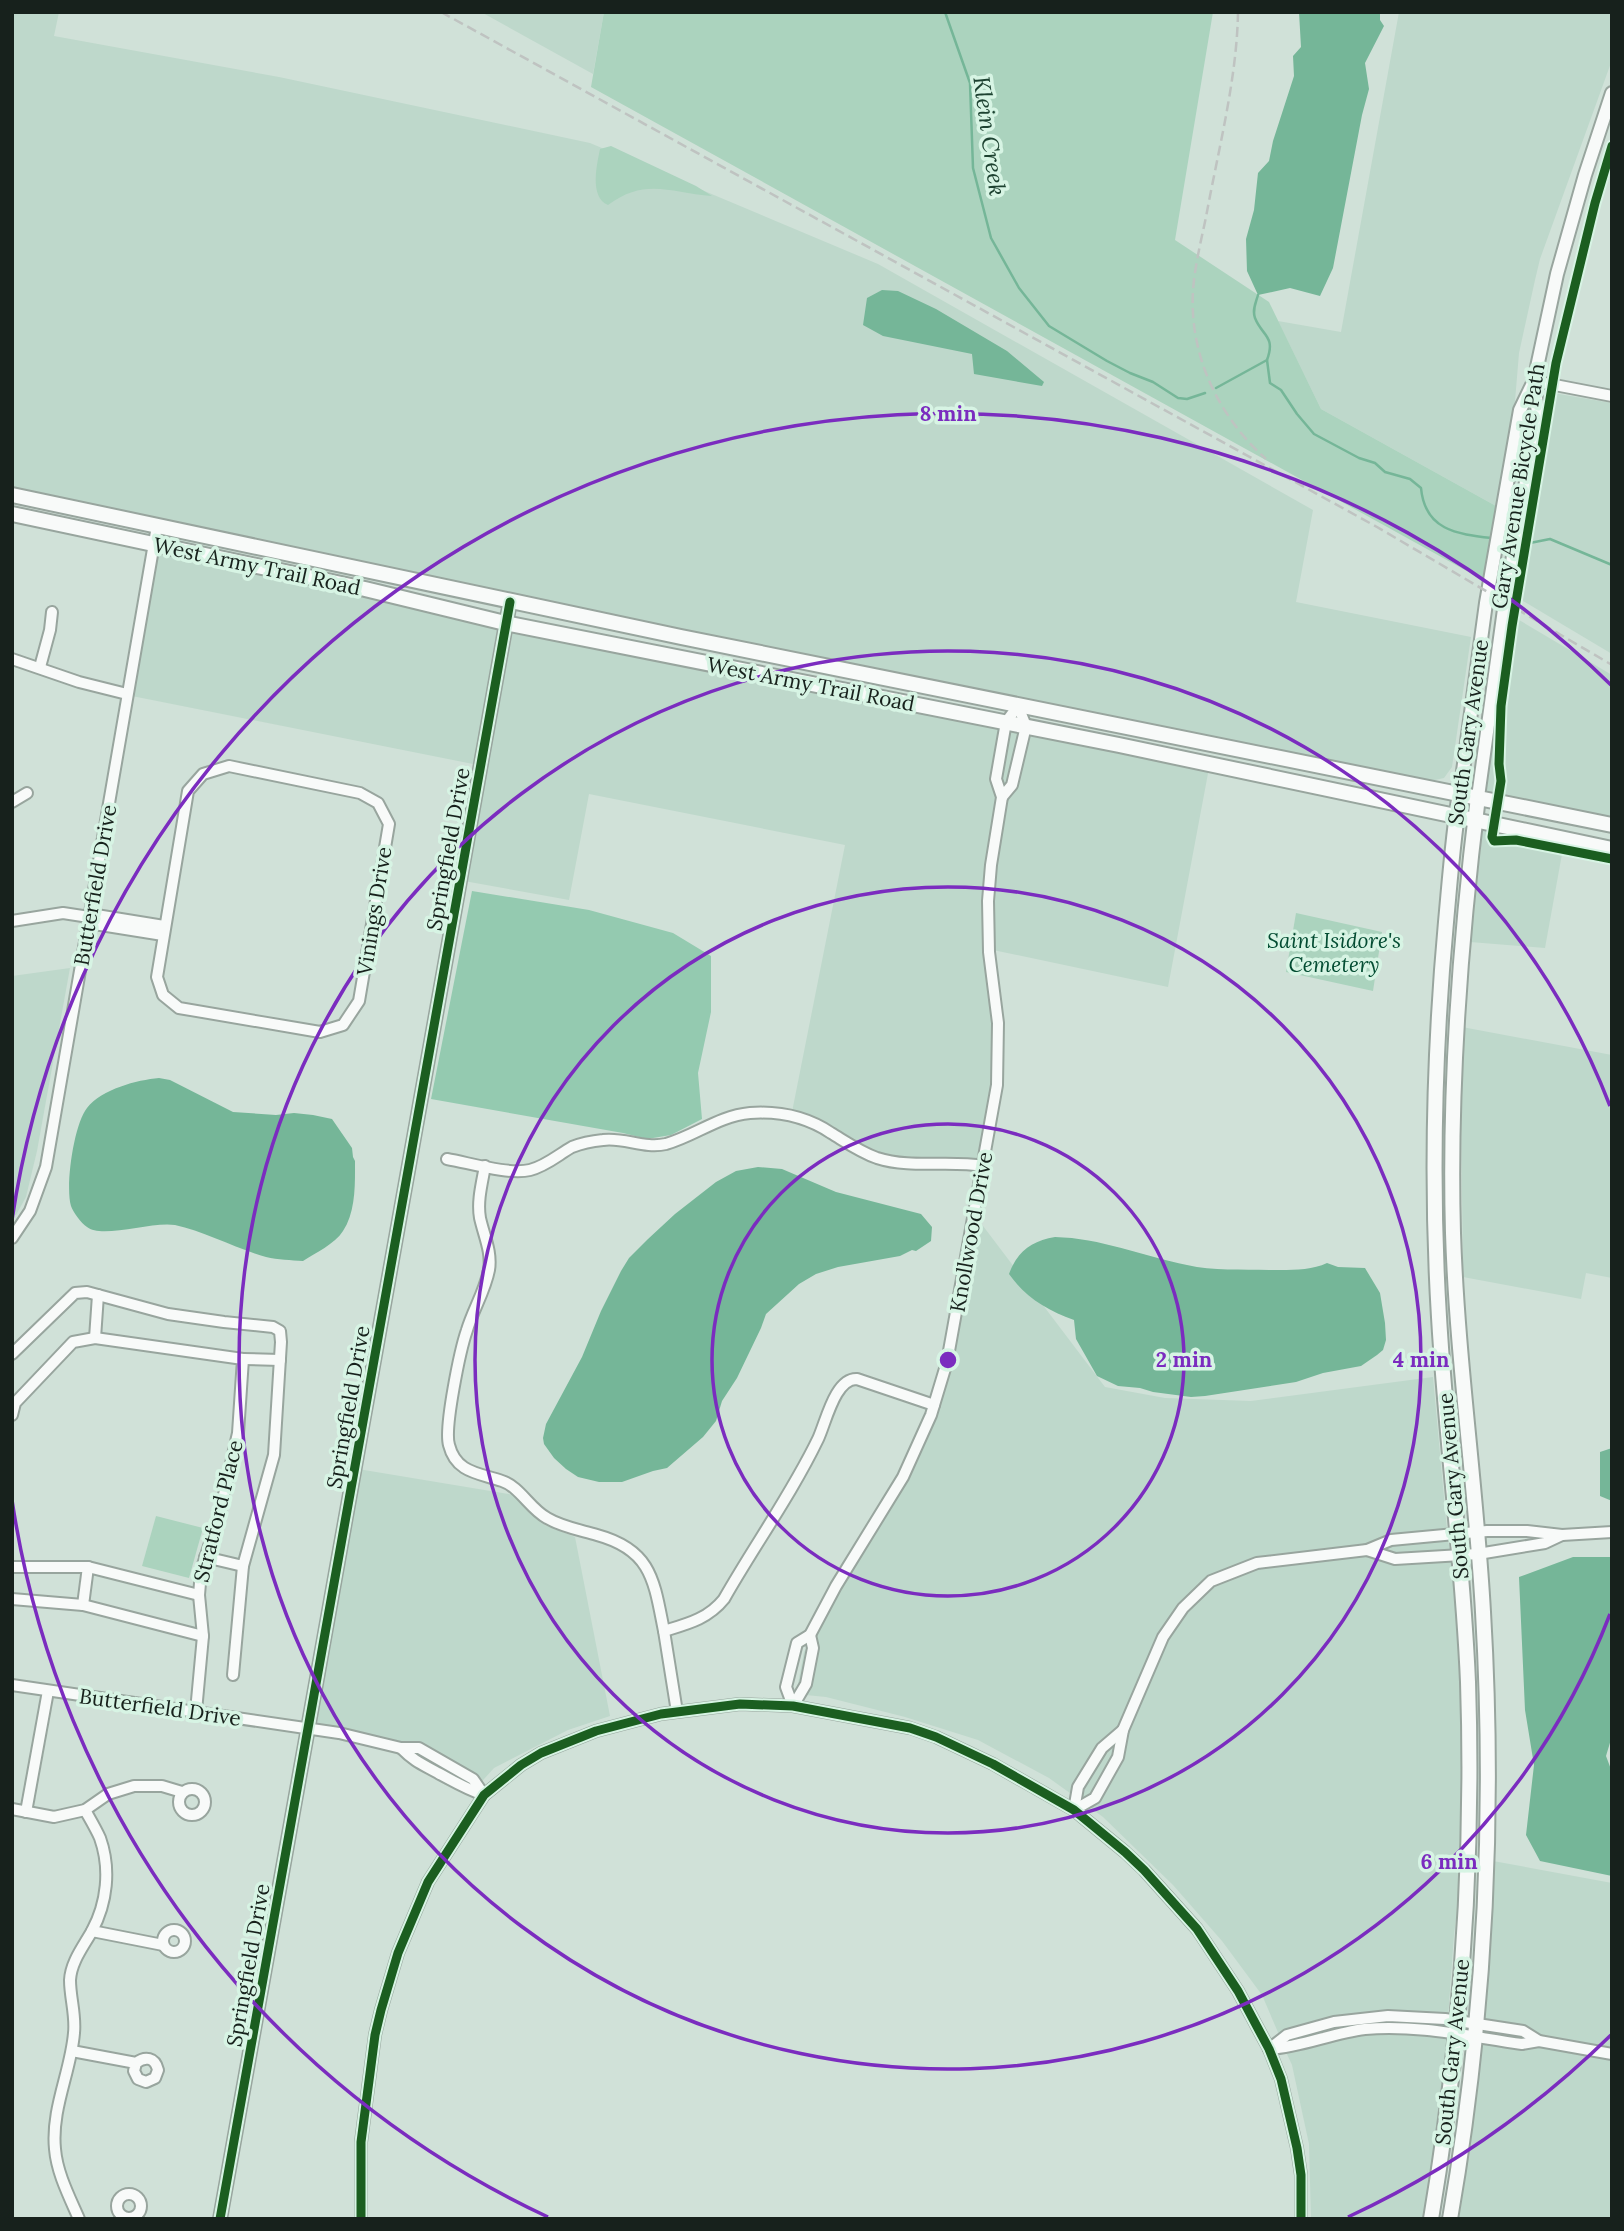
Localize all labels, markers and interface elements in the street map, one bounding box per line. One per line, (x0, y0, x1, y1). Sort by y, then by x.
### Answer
water label: Klein Creek (967, 74, 1013, 198)
street label: Gary Avenue Bicycle Path (1485, 361, 1551, 611)
text: 8 min (919, 400, 977, 427)
street label: West Army Trail Road (151, 531, 363, 601)
street label: South Gary Avenue (1442, 637, 1494, 827)
street label: West Army Trail Road (705, 651, 917, 717)
street label: Springfield Drive (420, 765, 476, 933)
street label: Butterfield Drive (68, 802, 122, 968)
street label: Vinings Drive (350, 845, 398, 978)
park label: Saint Isidore's Cemetery (1267, 927, 1401, 978)
street label: Knollwood Drive (944, 1150, 998, 1314)
street label: Springfield Drive (320, 1323, 376, 1491)
text: 2 min (1156, 1346, 1212, 1373)
text: 4 min (1393, 1346, 1449, 1373)
centre of rings (936, 1348, 960, 1372)
street label: South Gary Avenue (1431, 1392, 1475, 1580)
street label: Stratford Place (187, 1437, 249, 1585)
street label: Butterfield Drive (77, 1682, 243, 1732)
text: 6 min (1420, 1848, 1478, 1875)
street label: Springfield Drive (220, 1881, 276, 2049)
street label: South Gary Avenue (1429, 1958, 1475, 2146)

